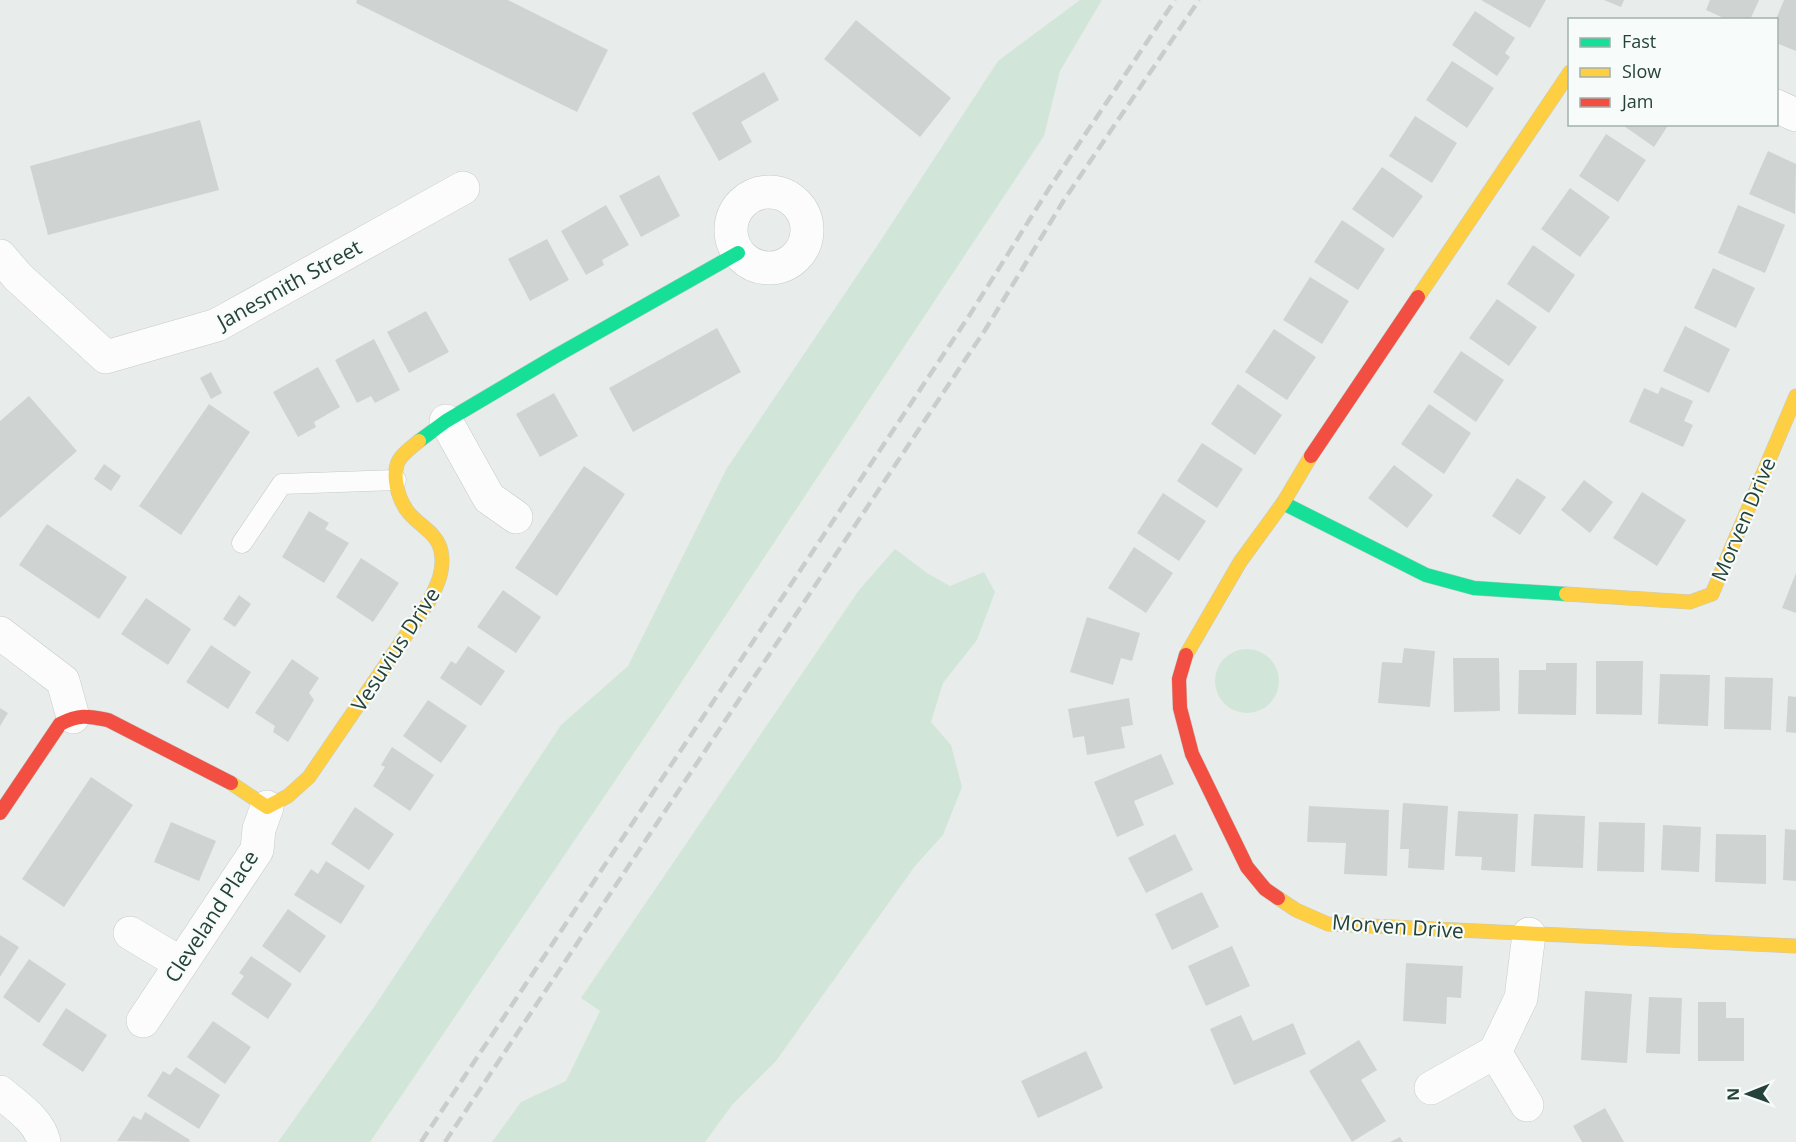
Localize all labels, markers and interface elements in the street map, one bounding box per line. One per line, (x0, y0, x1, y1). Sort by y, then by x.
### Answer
legend (1568, 18, 1778, 126)
text: Fast (1622, 29, 1656, 53)
text: Slow (1622, 59, 1661, 83)
text: Jam (1620, 89, 1654, 113)
street label: Janesmith Street (210, 233, 366, 336)
street label: Morven Drive (1704, 453, 1782, 585)
street label: Vesuvius Drive (344, 582, 446, 716)
street label: Cleveland Place (158, 845, 264, 987)
street label: Morven Drive (1331, 907, 1465, 945)
north arrow (1718, 1064, 1778, 1124)
text: N (1722, 1088, 1744, 1101)

